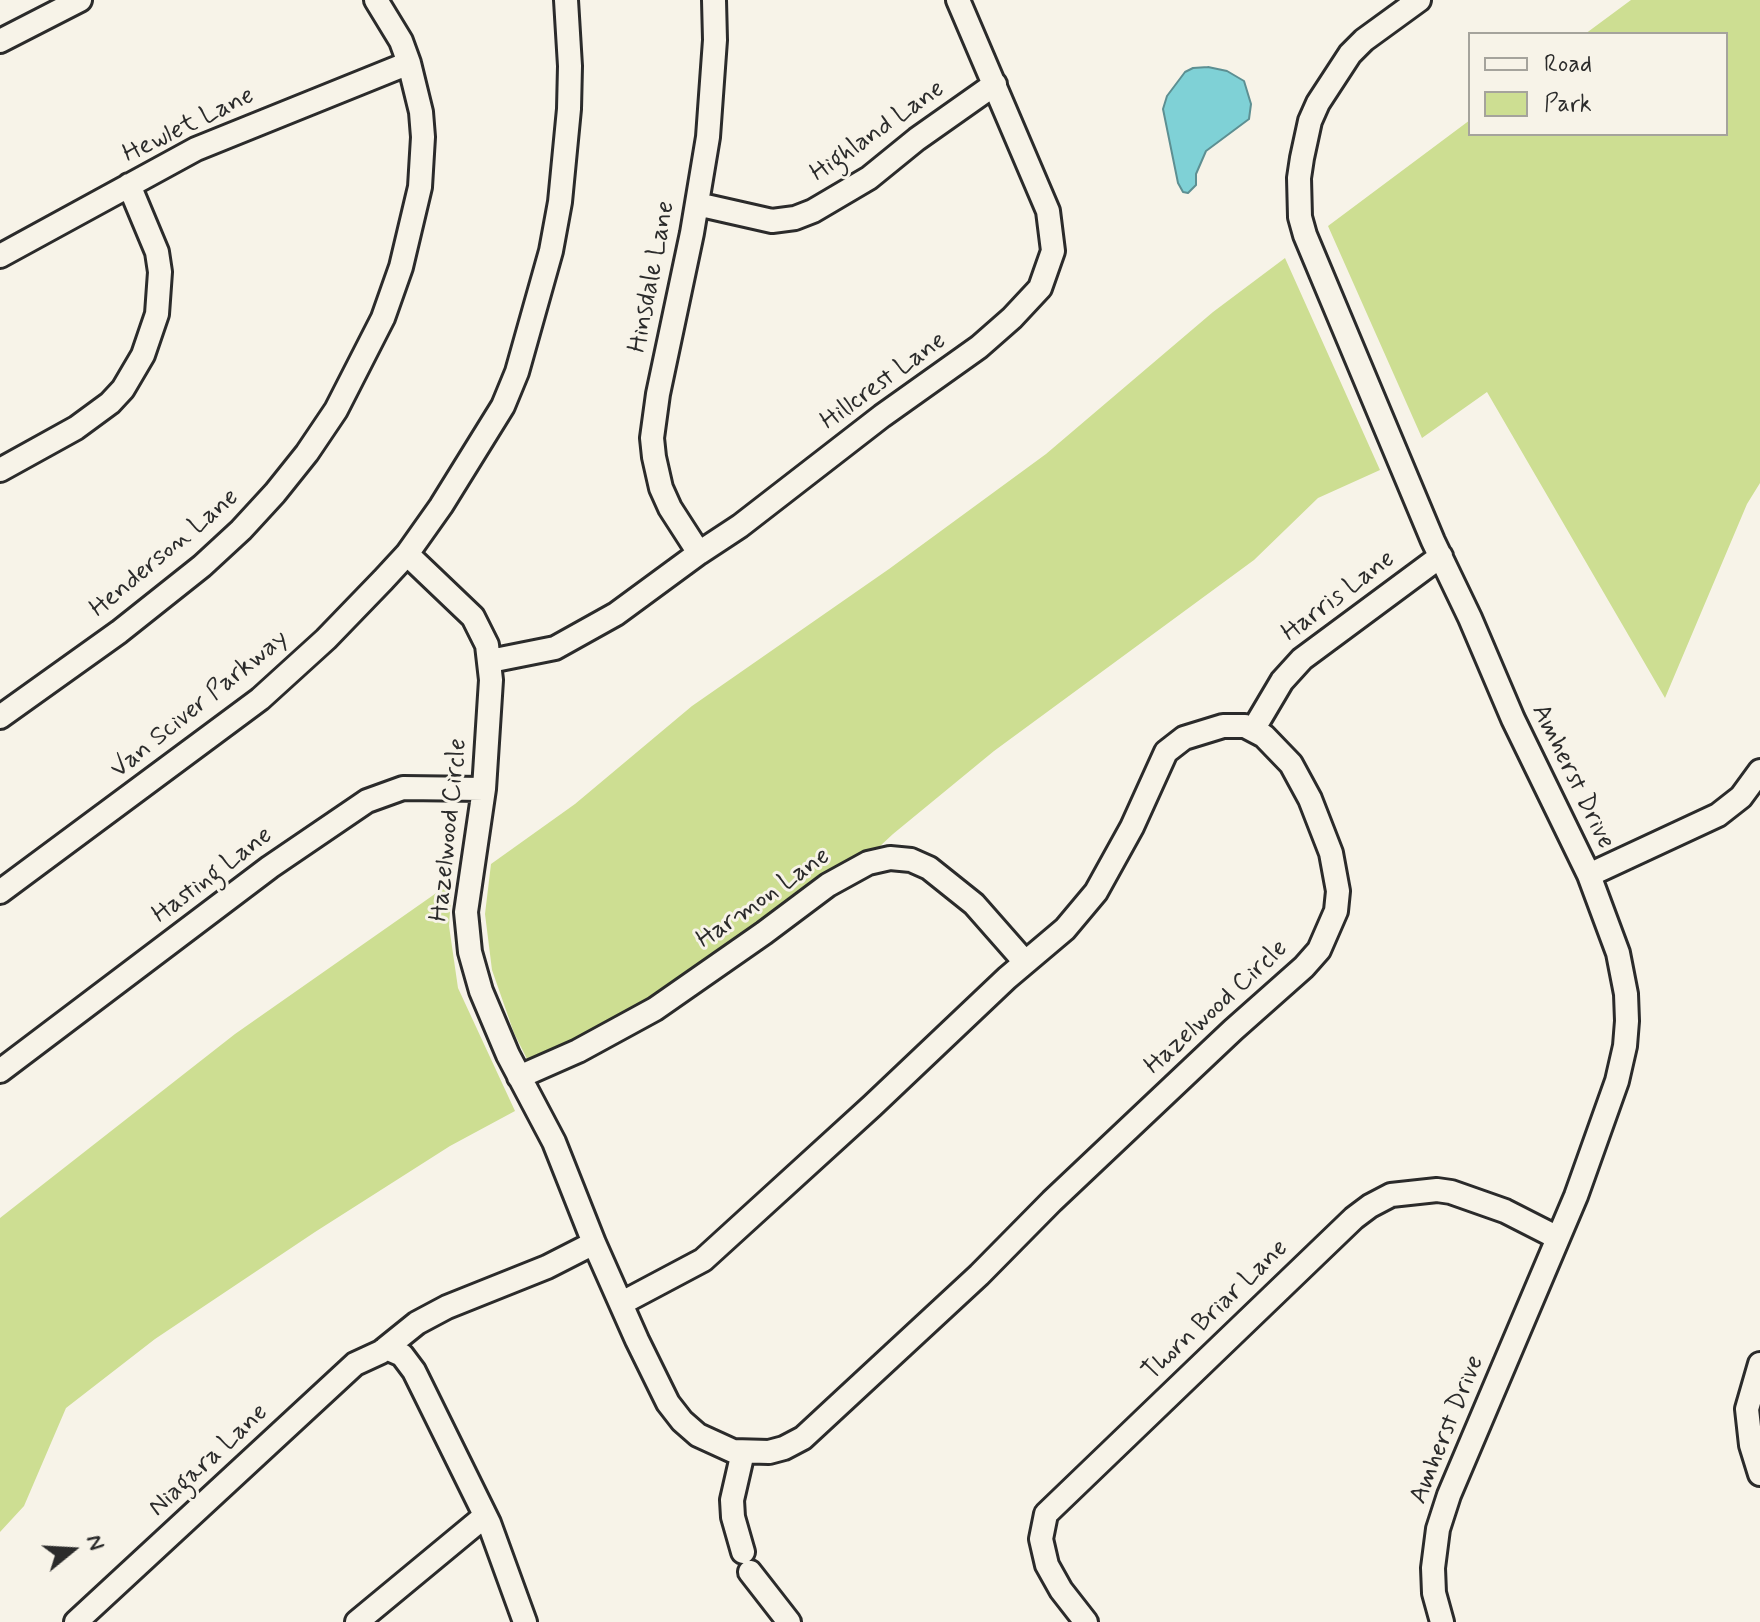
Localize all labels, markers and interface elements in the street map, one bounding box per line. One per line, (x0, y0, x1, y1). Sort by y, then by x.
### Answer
legend (1468, 32, 1728, 136)
text: Road (1544, 49, 1592, 80)
street label: Highland Lane (805, 74, 951, 190)
street label: Hewlet Lane (118, 81, 260, 171)
text: Park (1544, 89, 1592, 120)
street label: Hinsdale Lane (623, 199, 683, 355)
street label: Hillcrest Lane (815, 326, 953, 438)
street label: Henderson Lane (84, 483, 246, 625)
street label: Harris Lane (1276, 544, 1402, 650)
street label: Van Sciver Parkway (105, 624, 295, 786)
street label: Amherst Drive (1524, 699, 1620, 855)
street label: Hazelwood Circle (425, 737, 475, 923)
street label: Hasting Lane (147, 821, 279, 931)
street label: Harmon Lane (691, 842, 837, 956)
street label: Hazelwood Circle (1139, 934, 1295, 1082)
street label: Thorn Briar Lane (1137, 1234, 1295, 1388)
street label: Amherst Drive (1404, 1351, 1492, 1509)
street label: Niagara Lane (143, 1398, 275, 1524)
north arrow (32, 1510, 112, 1590)
text: N (79, 1531, 110, 1554)

